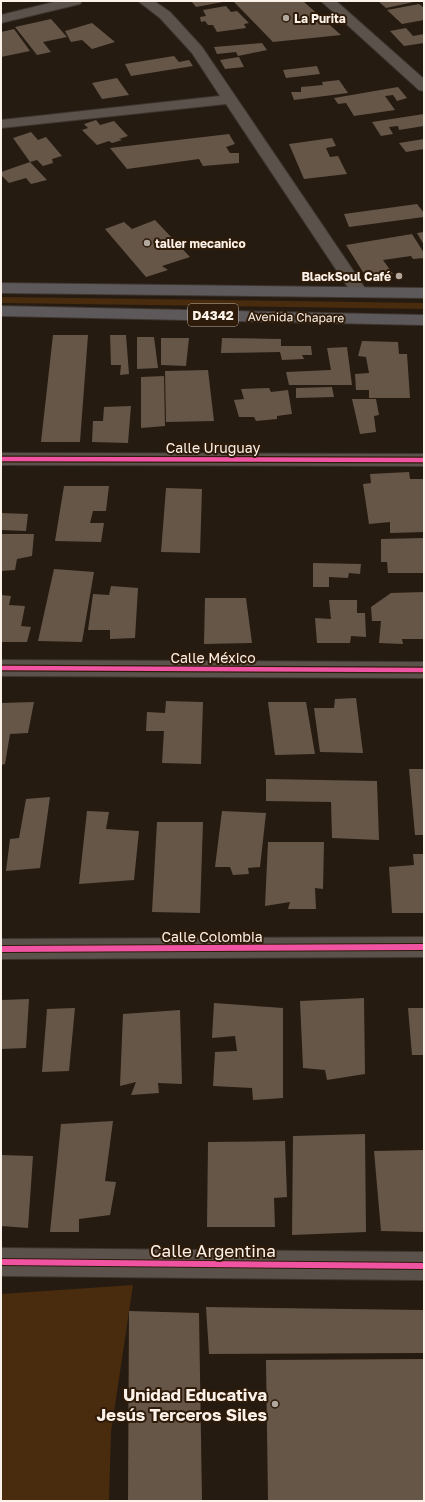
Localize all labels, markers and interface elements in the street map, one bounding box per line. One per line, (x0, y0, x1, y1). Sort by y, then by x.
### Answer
place label: La Purita (294, 11, 346, 26)
marker: La Purita (281, 13, 291, 23)
place label: taller mecanico (155, 236, 246, 251)
marker: taller mecanico (142, 238, 152, 248)
place label: BlackSoul Café (301, 269, 391, 284)
marker: BlackSoul Café (394, 271, 404, 281)
road number: D4342 (188, 304, 238, 326)
street label: Avenida Chapare (248, 309, 344, 325)
street label: Calle Uruguay (166, 439, 260, 456)
street label: Calle México (170, 649, 256, 666)
street label: Calle Colombia (161, 928, 263, 945)
street label: Calle Argentina (150, 1240, 276, 1261)
place label: Unidad Educativa Jesús Terceros Siles (96, 1384, 267, 1425)
marker: Unidad Educativa Jesús Terceros Siles (270, 1399, 280, 1409)

